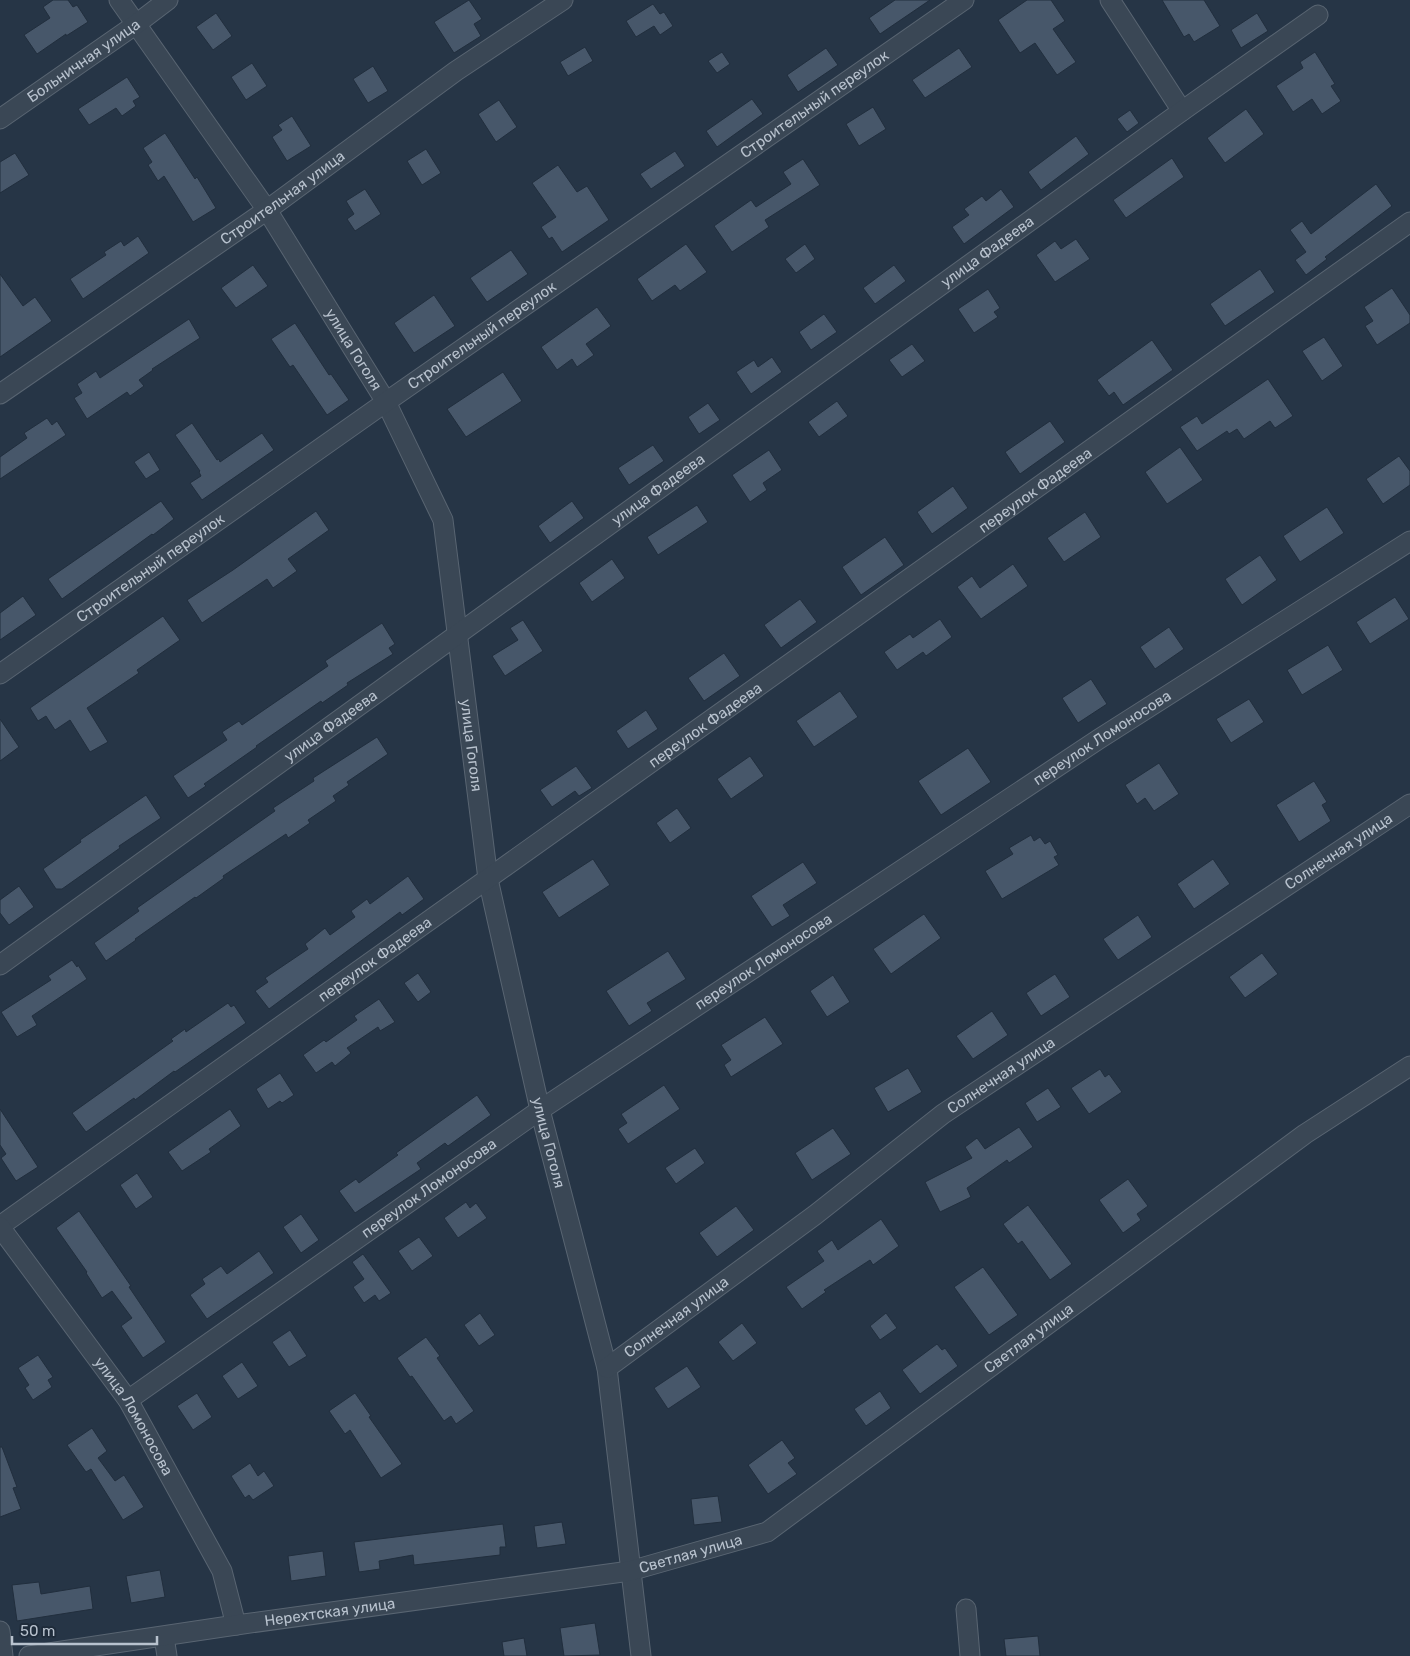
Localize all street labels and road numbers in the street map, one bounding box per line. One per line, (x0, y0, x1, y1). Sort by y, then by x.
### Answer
street label: Больничная улица (24, 15, 144, 106)
street label: Строительный переулок (737, 46, 892, 162)
street label: Строительная улица (217, 147, 348, 249)
street label: улица Фадеева (937, 212, 1037, 291)
street label: Строительный переулок (404, 277, 560, 393)
street label: улица Гоголя (321, 305, 386, 394)
street label: переулок Фадеева (975, 444, 1095, 537)
street label: улица Фадеева (608, 450, 708, 529)
street label: Строительный переулок (73, 510, 228, 626)
street label: переулок Фадеева (645, 679, 765, 771)
street label: улица Фадеева (281, 686, 381, 766)
street label: переулок Ломоносова (1030, 687, 1174, 789)
street label: улица Гоголя (457, 698, 486, 793)
street label: Солнечная улица (1281, 809, 1396, 894)
street label: переулок Ломоносова (692, 910, 835, 1014)
street label: переулок Фадеева (315, 913, 435, 1006)
street label: Солнечная улица (944, 1033, 1058, 1118)
street label: улица Гоголя (528, 1095, 569, 1190)
street label: переулок Ломоносова (358, 1135, 500, 1242)
street label: Солнечная улица (620, 1273, 732, 1361)
street label: Светлая улица (981, 1299, 1077, 1377)
street label: улица Ломоносова (90, 1353, 177, 1479)
street label: Светлая улица (637, 1531, 744, 1577)
street label: Нерехтская улица (263, 1594, 396, 1630)

